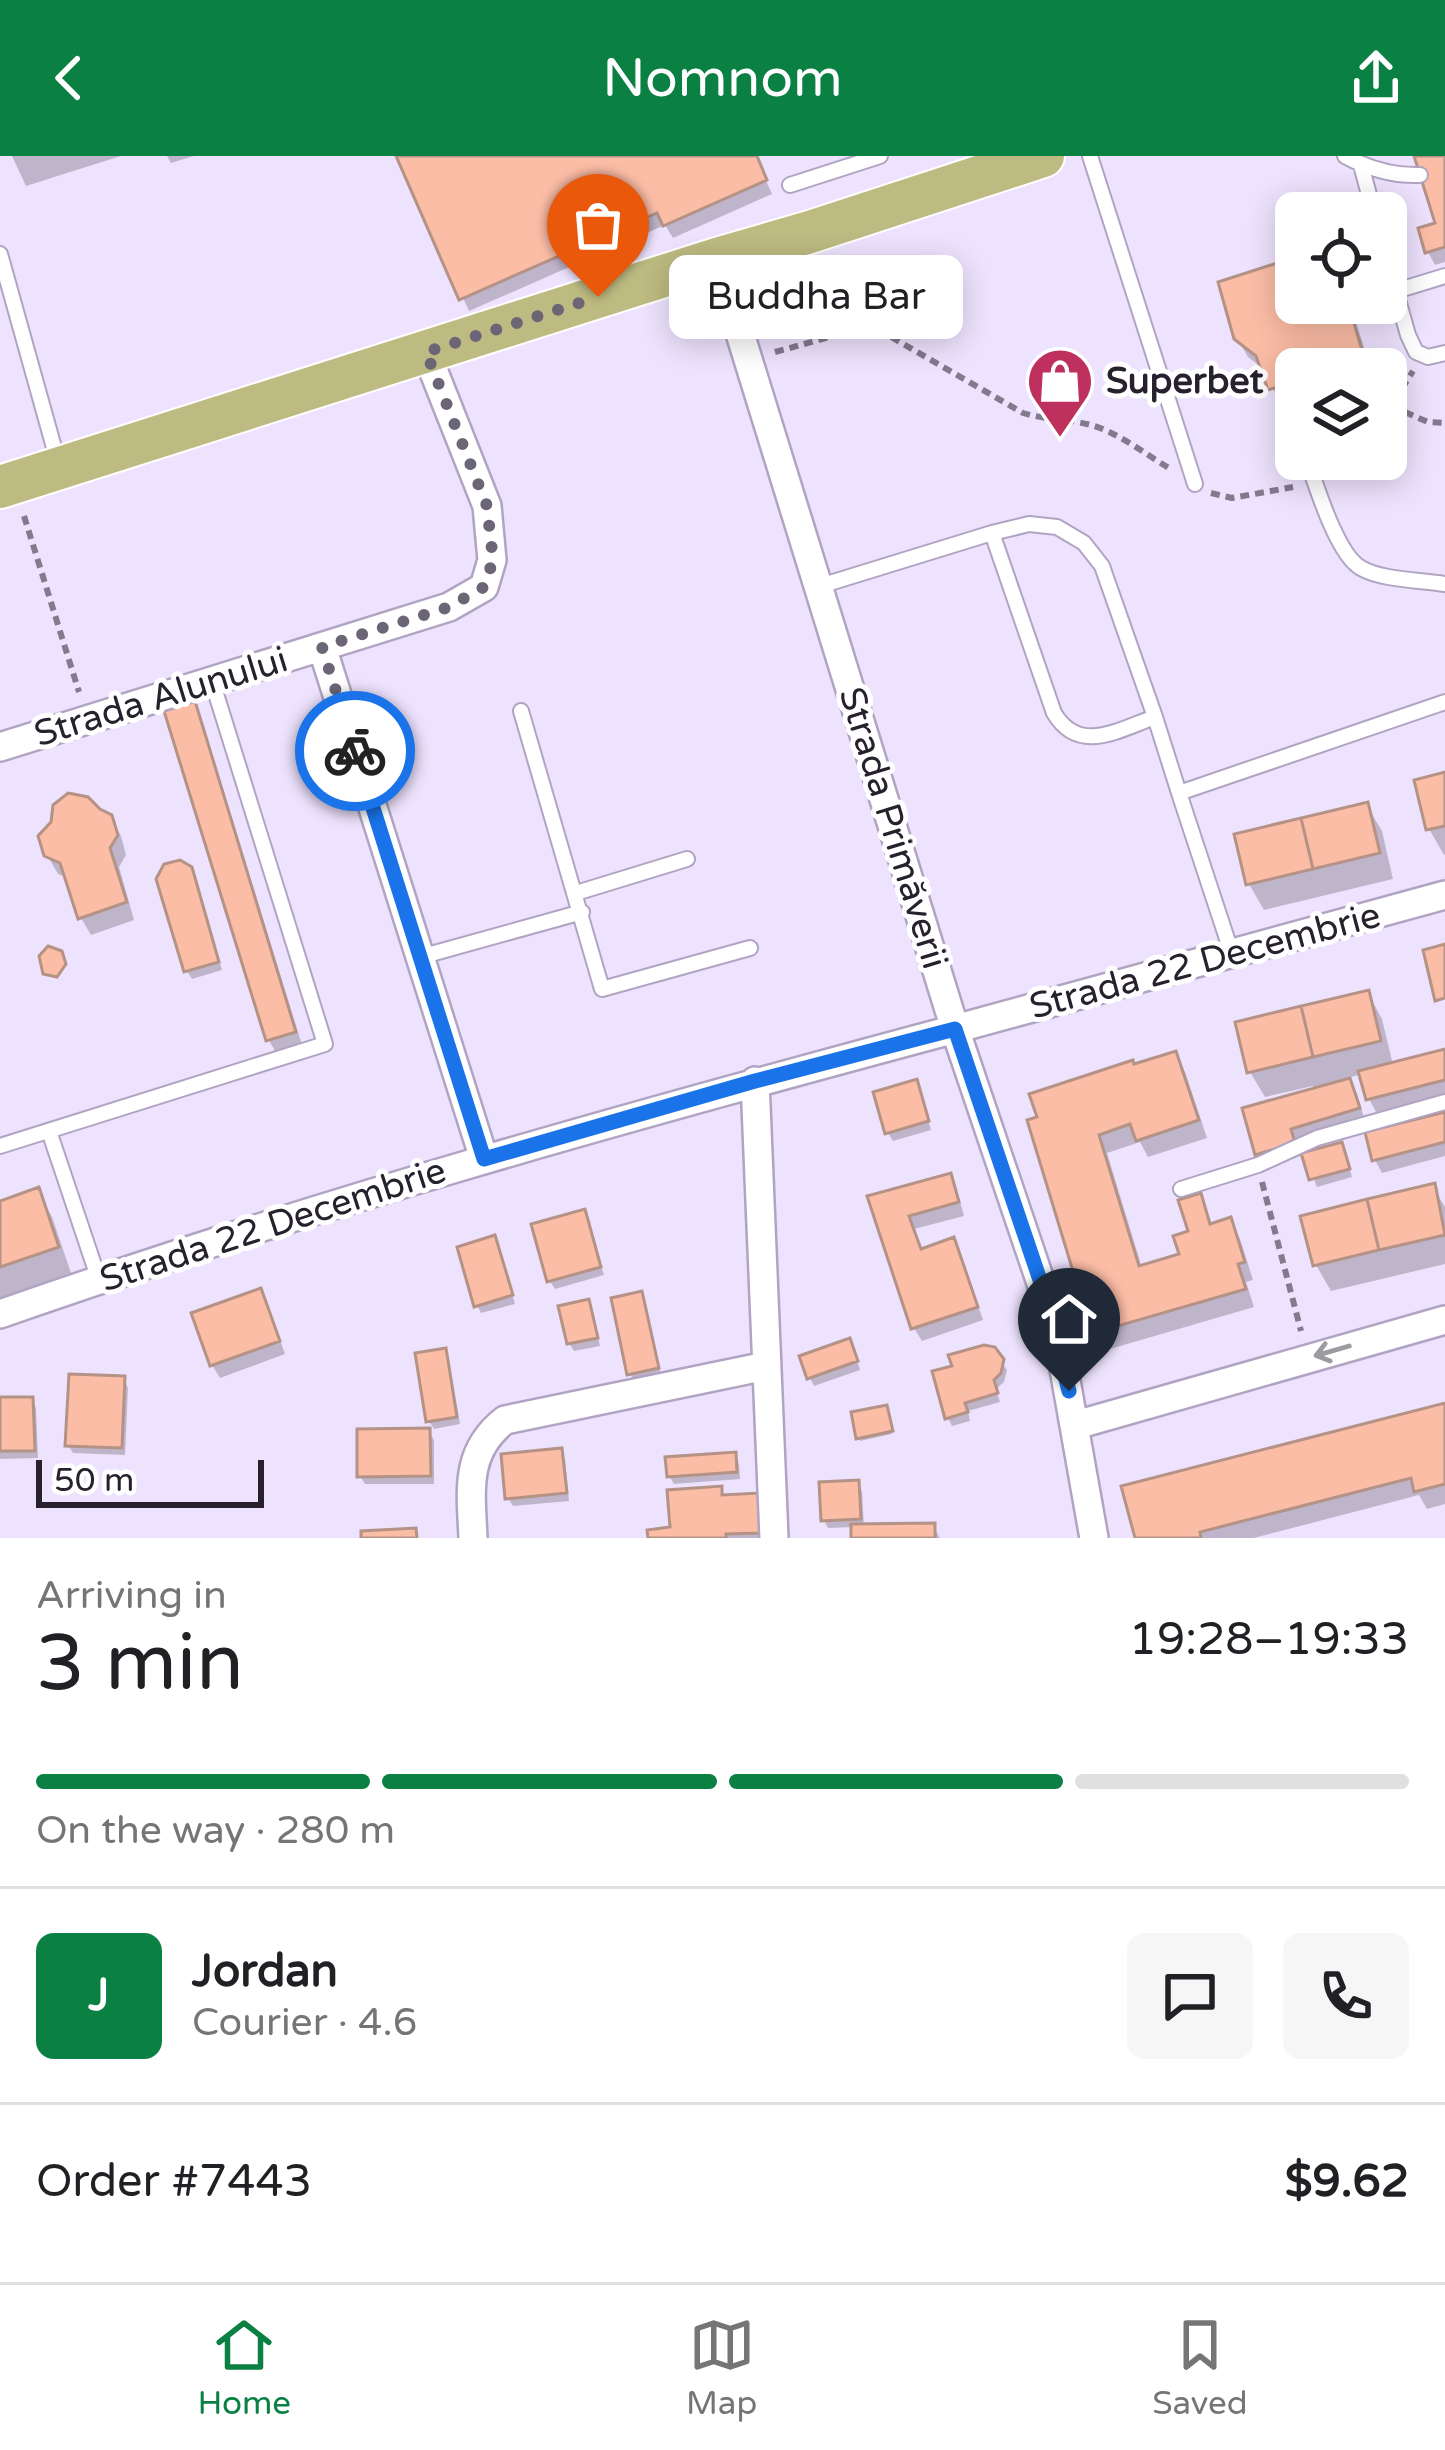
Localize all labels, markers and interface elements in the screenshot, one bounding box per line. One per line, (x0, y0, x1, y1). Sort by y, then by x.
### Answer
icon: back (36, 45, 102, 111)
icon: share (1343, 45, 1409, 111)
text: Nomnom (602, 46, 843, 111)
pin (547, 174, 649, 297)
icon: bag (565, 192, 631, 258)
map controls (1275, 192, 1407, 480)
button: locate (1275, 192, 1407, 324)
callout: Buddha Bar (670, 255, 964, 339)
text: Buddha Bar (706, 273, 926, 320)
shop icon: Superbet (1025, 346, 1095, 440)
button: layers (1275, 348, 1407, 480)
place label: Superbet (1106, 360, 1264, 403)
street label: Strada Alunului (29, 638, 293, 756)
street label: Strada Primăverii (830, 682, 956, 974)
courier (295, 691, 415, 811)
icon: bike (322, 718, 388, 784)
street label: Strada 22 Decembrie (1025, 894, 1385, 1028)
street label: Strada 22 Decembrie (95, 1149, 451, 1301)
pin (1018, 1268, 1120, 1391)
icon: home (1036, 1286, 1102, 1352)
one-way arrow (1314, 1341, 1352, 1363)
scale bar (36, 1454, 264, 1507)
text: 50 m (54, 1461, 134, 1500)
text: Arriving in (36, 1572, 227, 1619)
text: 19:28–19:33 (1129, 1613, 1409, 1667)
text: 3 min (36, 1617, 244, 1711)
text: On the way · 280 m (36, 1807, 395, 1854)
button: chat (1127, 1933, 1253, 2059)
button: phone (1283, 1933, 1409, 2059)
text: Jordan (192, 1945, 338, 1999)
text: J (89, 1969, 109, 2023)
text: Courier · 4.6 (192, 1999, 417, 2046)
text: Order #7443 (36, 2155, 312, 2209)
text: $9.62 (1285, 2155, 1409, 2209)
tab: Home (197, 2312, 291, 2423)
tab: Map (686, 2312, 757, 2423)
tab: Saved (1152, 2312, 1248, 2423)

